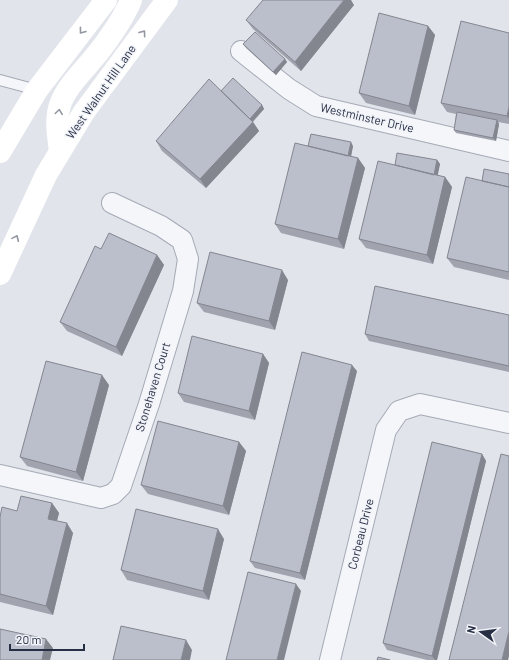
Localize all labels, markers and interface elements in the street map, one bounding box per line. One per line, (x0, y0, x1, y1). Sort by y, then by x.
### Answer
one-way arrow (79, 27, 87, 34)
one-way arrow (138, 30, 146, 37)
street label: West Walnut Hill Lane (62, 42, 138, 141)
street label: Westminster Drive (319, 99, 415, 135)
one-way arrow (54, 109, 63, 115)
one-way arrow (11, 235, 19, 243)
street label: Stonehaven Court (132, 340, 172, 433)
street label: Corbeau Drive (344, 497, 376, 571)
north arrow (461, 612, 501, 652)
text: N (464, 624, 478, 635)
scale bar (10, 626, 84, 652)
text: 20 m (16, 632, 42, 646)

